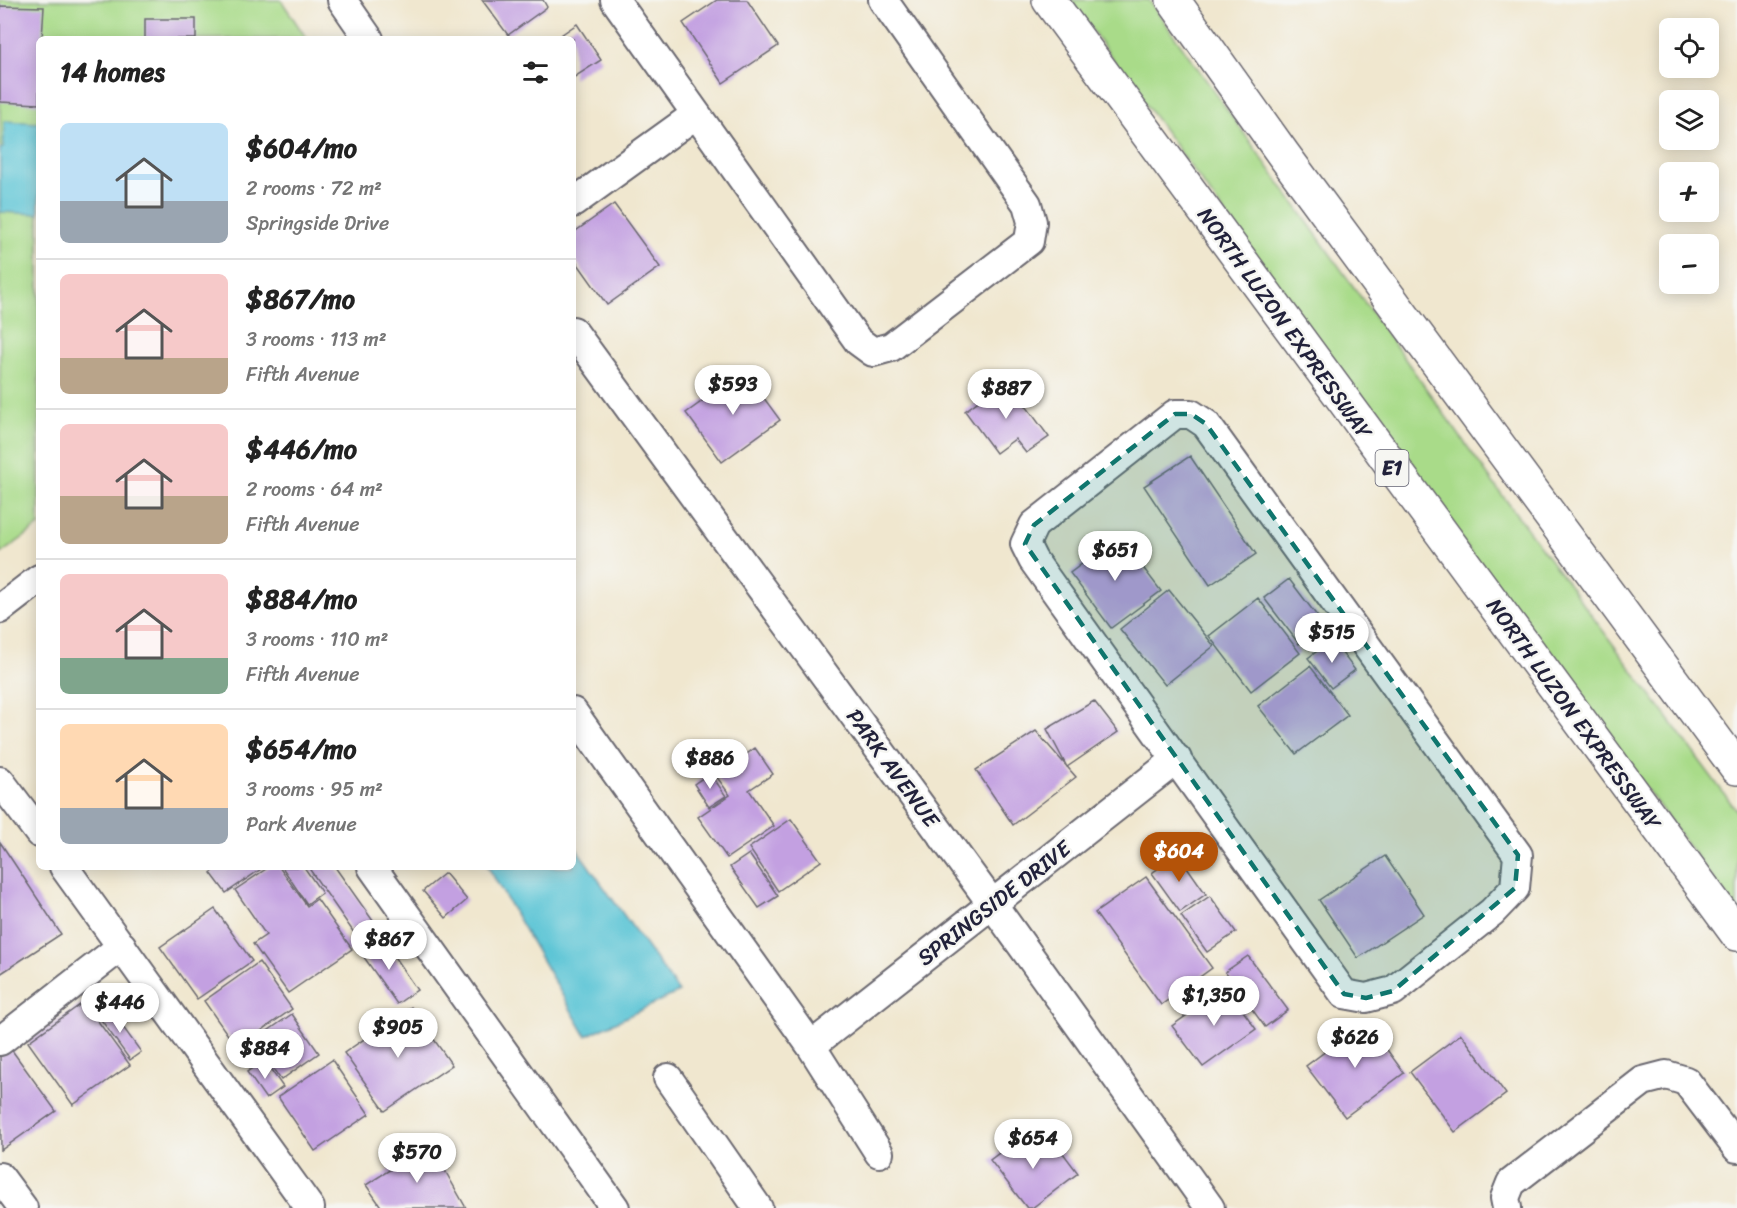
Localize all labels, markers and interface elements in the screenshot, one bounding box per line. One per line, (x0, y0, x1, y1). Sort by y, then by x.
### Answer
map controls (1659, 18, 1719, 294)
button: locate (1659, 18, 1719, 78)
text: 14 homes (60, 49, 165, 95)
icon: filters (519, 56, 552, 89)
button: layers (1659, 90, 1719, 150)
text: $604/mo (246, 125, 357, 171)
icon: home (108, 147, 180, 219)
button: + (1659, 162, 1719, 222)
text: 2 rooms · 72 m² (246, 171, 382, 206)
street label: NORTH LUZON EXPRESSWAY (1187, 198, 1383, 448)
text: Springside Drive (246, 206, 389, 241)
button: − (1659, 234, 1719, 294)
text: $867/mo (246, 276, 355, 322)
icon: home (108, 298, 180, 370)
text: 3 rooms · 113 m² (246, 322, 387, 357)
text: Fifth Avenue (246, 357, 360, 392)
pin: $593 (697, 365, 769, 416)
text: $593 (709, 367, 757, 402)
pin: $887 (970, 369, 1042, 420)
text: $887 (982, 371, 1031, 406)
text: $446/mo (246, 426, 357, 472)
icon: home (108, 448, 180, 520)
road number: E1 (1376, 450, 1408, 486)
text: 2 rooms · 64 m² (246, 472, 383, 507)
text: Fifth Avenue (246, 507, 360, 542)
pin: $651 (1079, 531, 1151, 582)
text: $651 (1092, 533, 1138, 568)
text: $884/mo (246, 576, 357, 622)
street label: NORTH LUZON EXPRESSWAY (1476, 589, 1672, 839)
icon: home (108, 598, 180, 670)
pin: $515 (1296, 613, 1368, 664)
text: $515 (1309, 615, 1355, 650)
text: 3 rooms · 110 m² (246, 622, 388, 657)
text: Fifth Avenue (246, 657, 360, 692)
street label: PARK AVENUE (836, 700, 951, 838)
text: $654/mo (246, 726, 356, 772)
pin: $886 (674, 739, 746, 790)
text: $886 (686, 741, 734, 776)
icon: home (108, 748, 180, 820)
text: 3 rooms · 95 m² (246, 772, 383, 807)
text: Park Avenue (246, 807, 357, 842)
street label: SPRINGSIDE DRIVE (908, 829, 1081, 976)
pin: $604 (1143, 832, 1215, 883)
text: $604 (1154, 834, 1204, 869)
pin: $867 (353, 920, 425, 971)
text: $867 (365, 922, 413, 957)
pin: $1,350 (1165, 976, 1263, 1027)
text: $1,350 (1182, 978, 1246, 1013)
pin: $446 (84, 983, 156, 1034)
text: $446 (95, 985, 145, 1020)
pin: $905 (362, 1008, 434, 1059)
text: $905 (373, 1010, 423, 1045)
pin: $626 (1319, 1018, 1391, 1069)
text: $626 (1331, 1020, 1379, 1055)
pin: $884 (229, 1029, 301, 1080)
text: $884 (240, 1031, 290, 1066)
pin: $654 (997, 1119, 1069, 1170)
text: $654 (1008, 1121, 1058, 1156)
pin: $570 (381, 1133, 453, 1184)
text: $570 (392, 1135, 442, 1170)

